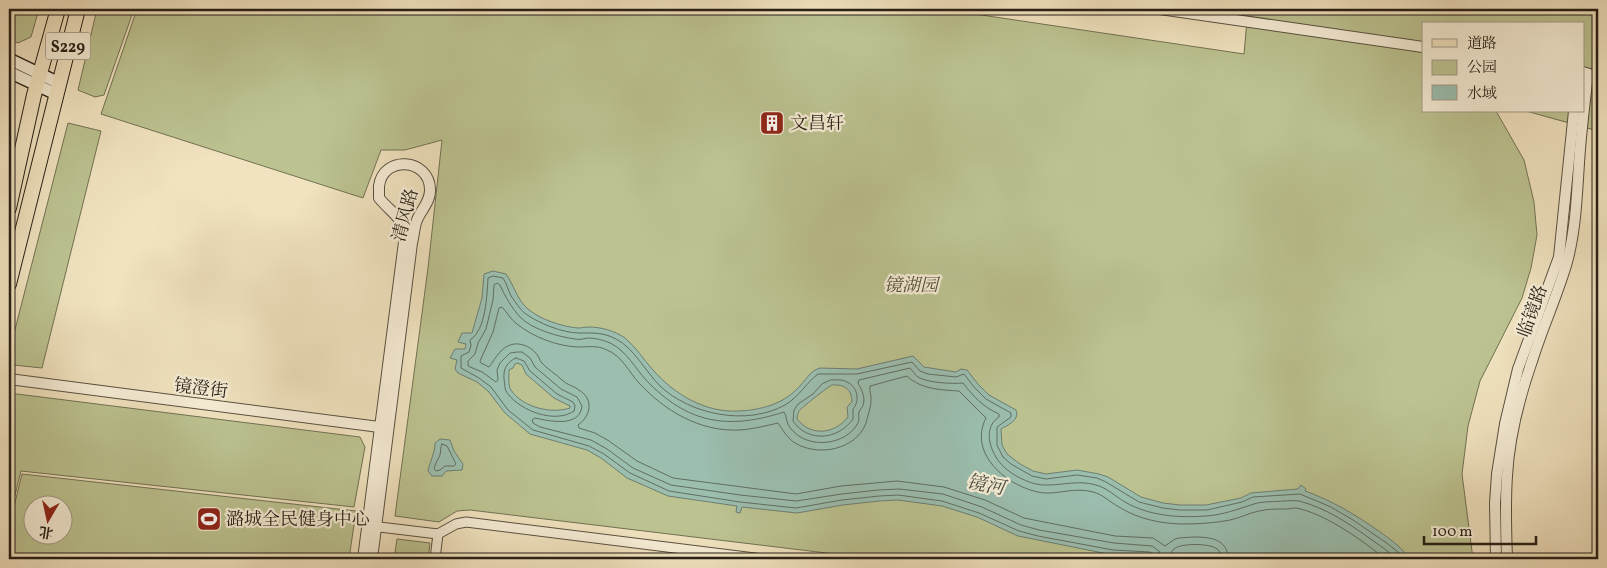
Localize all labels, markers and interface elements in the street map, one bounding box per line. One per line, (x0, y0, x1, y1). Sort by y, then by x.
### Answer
legend (1422, 22, 1584, 112)
road number: S229 (46, 32, 90, 59)
text: 道路 (1467, 34, 1497, 55)
text: 公园 (1467, 58, 1497, 79)
text: 水域 (1467, 84, 1497, 105)
building icon: 文昌轩 (759, 110, 785, 136)
place label: 文昌轩 (790, 112, 844, 137)
street label: 清风路 (387, 186, 426, 245)
park label: 镜湖园 (884, 274, 941, 299)
street label: 临镜路 (1512, 282, 1554, 341)
street label: 镜澄街 (172, 374, 229, 405)
water label: 镜河 (965, 470, 1010, 503)
north arrow (22, 496, 72, 546)
sports icon: 潞城全民健身中心 (196, 506, 222, 532)
place label: 潞城全民健身中心 (226, 508, 370, 533)
scale bar (1424, 513, 1537, 545)
text: 北 (38, 521, 55, 542)
text: 100 m (1432, 522, 1472, 543)

